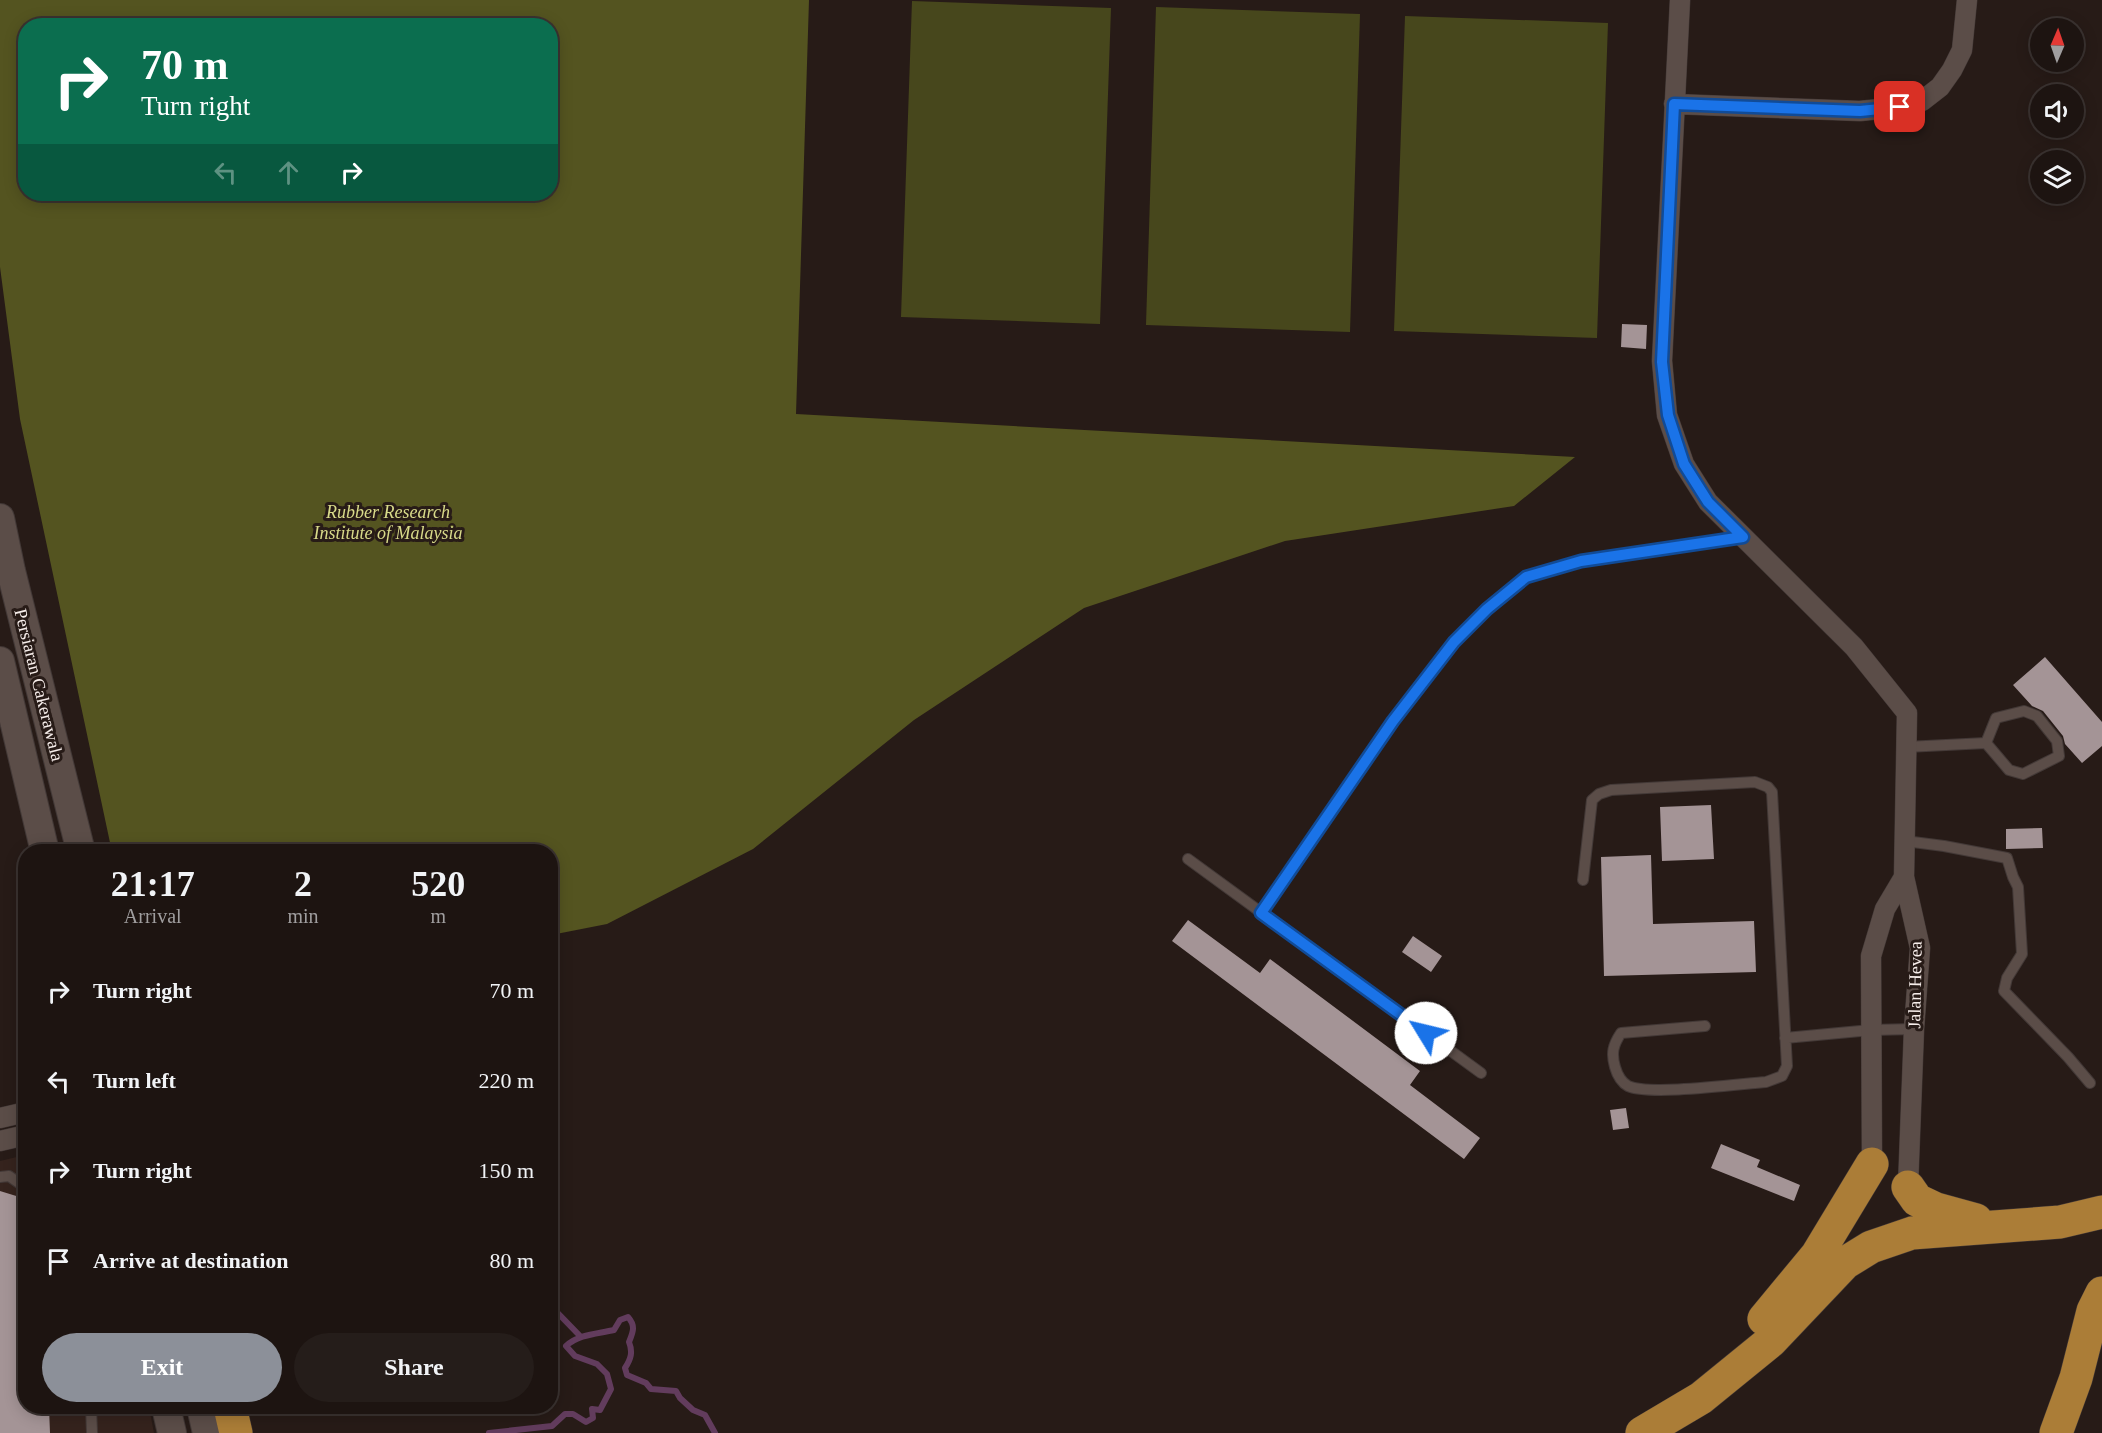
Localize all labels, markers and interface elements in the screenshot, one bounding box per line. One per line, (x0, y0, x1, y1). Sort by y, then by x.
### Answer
north arrow (2030, 18, 2084, 72)
map controls (2030, 18, 2084, 204)
icon: right (42, 42, 120, 120)
text: 70 m (141, 42, 229, 88)
pin (1874, 81, 1925, 132)
button: sound (2030, 84, 2084, 138)
icon: arrive (1883, 90, 1916, 123)
text: Turn right (141, 91, 250, 121)
button: layers (2030, 150, 2084, 204)
icon: left (209, 156, 242, 189)
icon: ahead (272, 156, 305, 189)
icon: right (335, 156, 368, 189)
park label: Rubber Research Institute of Malaysia (313, 502, 462, 543)
street label: Persiaran Cakerawala (10, 607, 68, 763)
text: 21:17 (111, 864, 195, 904)
text: 2 (294, 864, 312, 904)
text: 520 (411, 864, 465, 904)
text: Arrival (124, 905, 182, 927)
text: min (287, 905, 319, 927)
text: m (431, 905, 446, 927)
street label: Jalan Hevea (1904, 941, 1926, 1029)
icon: right (42, 975, 75, 1008)
text: Turn right (93, 978, 192, 1003)
text: 70 m (489, 978, 534, 1003)
position arrow (1394, 1001, 1458, 1065)
icon: left (42, 1065, 75, 1098)
text: Turn left (93, 1068, 176, 1093)
text: 220 m (478, 1068, 534, 1093)
icon: right (42, 1155, 75, 1188)
text: Turn right (93, 1158, 192, 1183)
text: 150 m (478, 1158, 534, 1183)
icon: arrive (42, 1245, 75, 1278)
text: Arrive at destination (93, 1248, 289, 1273)
text: 80 m (489, 1248, 534, 1273)
button: Exit (42, 1333, 282, 1402)
button: Share (294, 1333, 534, 1402)

